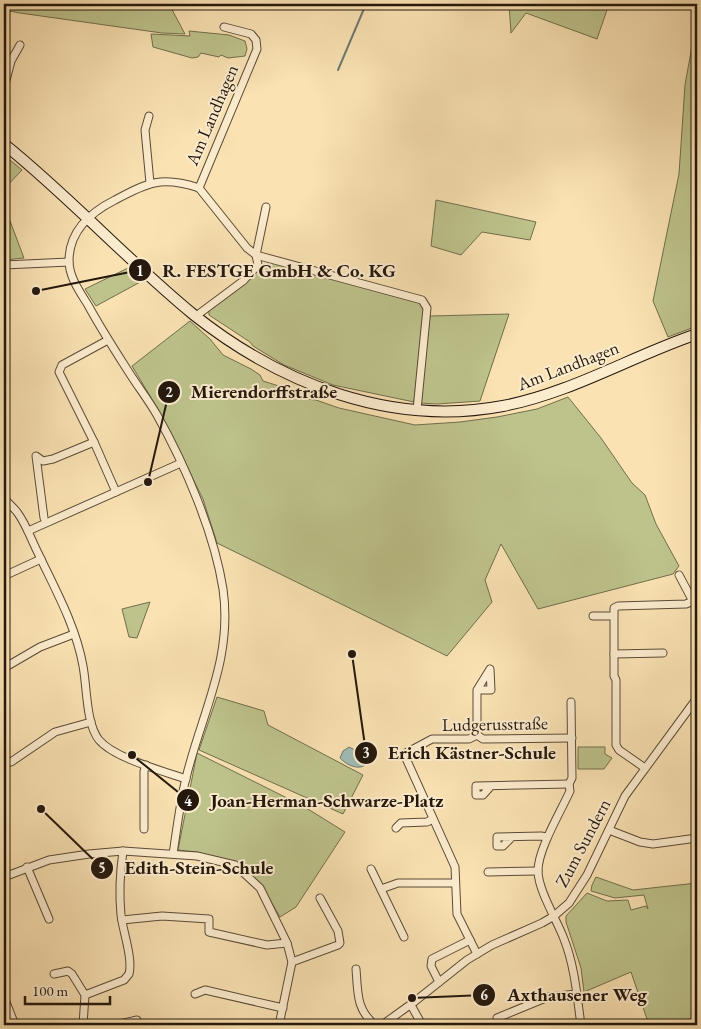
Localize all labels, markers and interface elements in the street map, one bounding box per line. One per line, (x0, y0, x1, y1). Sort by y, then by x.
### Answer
street label: Am Landhagen (180, 61, 243, 170)
callout: R. FESTGE GmbH & Co. KG (127, 253, 406, 287)
text: R. FESTGE GmbH & Co. KG (162, 258, 396, 283)
text: 1 (136, 261, 144, 280)
street label: Am Landhagen (513, 335, 622, 396)
callout: Mierendorffstraße (156, 375, 348, 409)
text: Mierendorffstraße (191, 379, 337, 404)
text: 2 (165, 382, 173, 401)
street label: Ludgerusstraße (442, 711, 548, 736)
callout: Erich Kästner-Schule (353, 736, 566, 770)
text: Erich Kästner-Schule (388, 740, 556, 765)
text: 3 (362, 743, 370, 762)
callout: Joan-Herman-Schwarze-Platz (175, 783, 454, 817)
text: Joan-Herman-Schwarze-Platz (208, 788, 444, 813)
text: 4 (184, 791, 193, 810)
street label: Zum Sundern (550, 794, 616, 891)
callout: Edith-Stein-Schule (89, 851, 283, 885)
text: Edith-Stein-Schule (125, 855, 274, 880)
text: 5 (98, 858, 106, 877)
scale bar (25, 974, 110, 1006)
callout: Axthausener Weg (472, 978, 657, 1012)
text: 100 m (32, 981, 69, 1000)
text: Axthausener Weg (506, 982, 648, 1007)
text: 6 (480, 985, 488, 1004)

